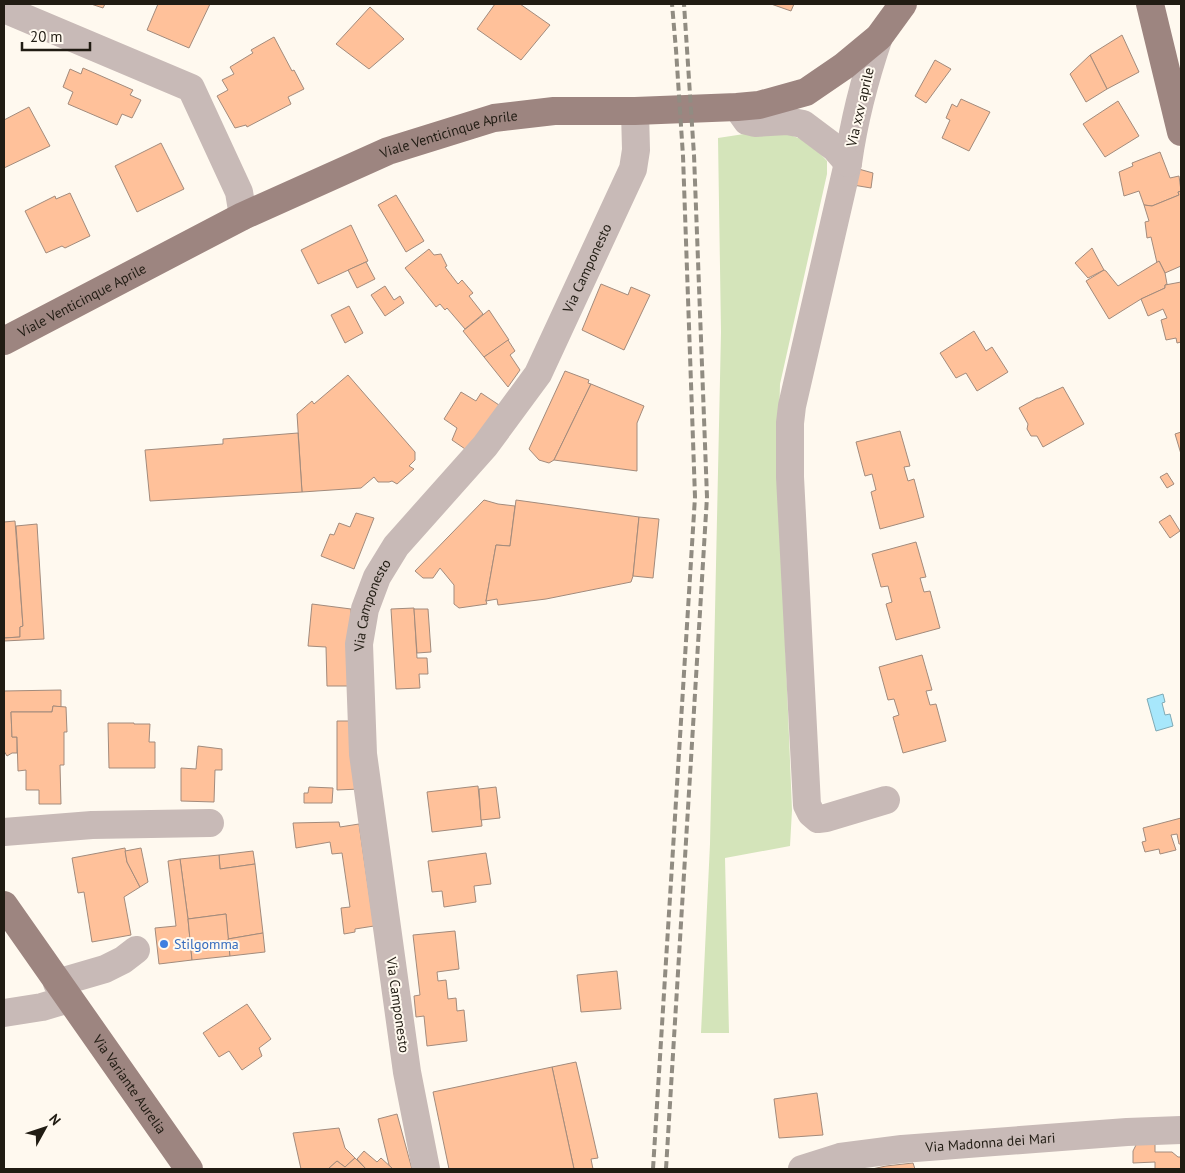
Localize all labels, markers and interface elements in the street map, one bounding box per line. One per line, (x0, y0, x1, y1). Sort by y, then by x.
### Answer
scale bar (22, 20, 90, 52)
text: 20 m (30, 27, 63, 46)
street label: Via xxv aprile (842, 66, 878, 149)
street label: Viale Venticinque Aprile (376, 106, 518, 163)
street label: Via Camponesto (558, 221, 616, 317)
street label: Viale Venticinque Aprile (14, 259, 149, 342)
street label: Via Camponesto (350, 556, 395, 652)
place label: Stilgomma (174, 935, 239, 953)
marker: Stilgomma (158, 938, 170, 950)
street label: Via Camponesto (382, 955, 414, 1054)
street label: Via Variante Aurelia (88, 1031, 171, 1137)
north arrow (20, 1103, 70, 1153)
text: N (45, 1110, 65, 1129)
street label: Via Madonna dei Mari (924, 1128, 1056, 1156)

